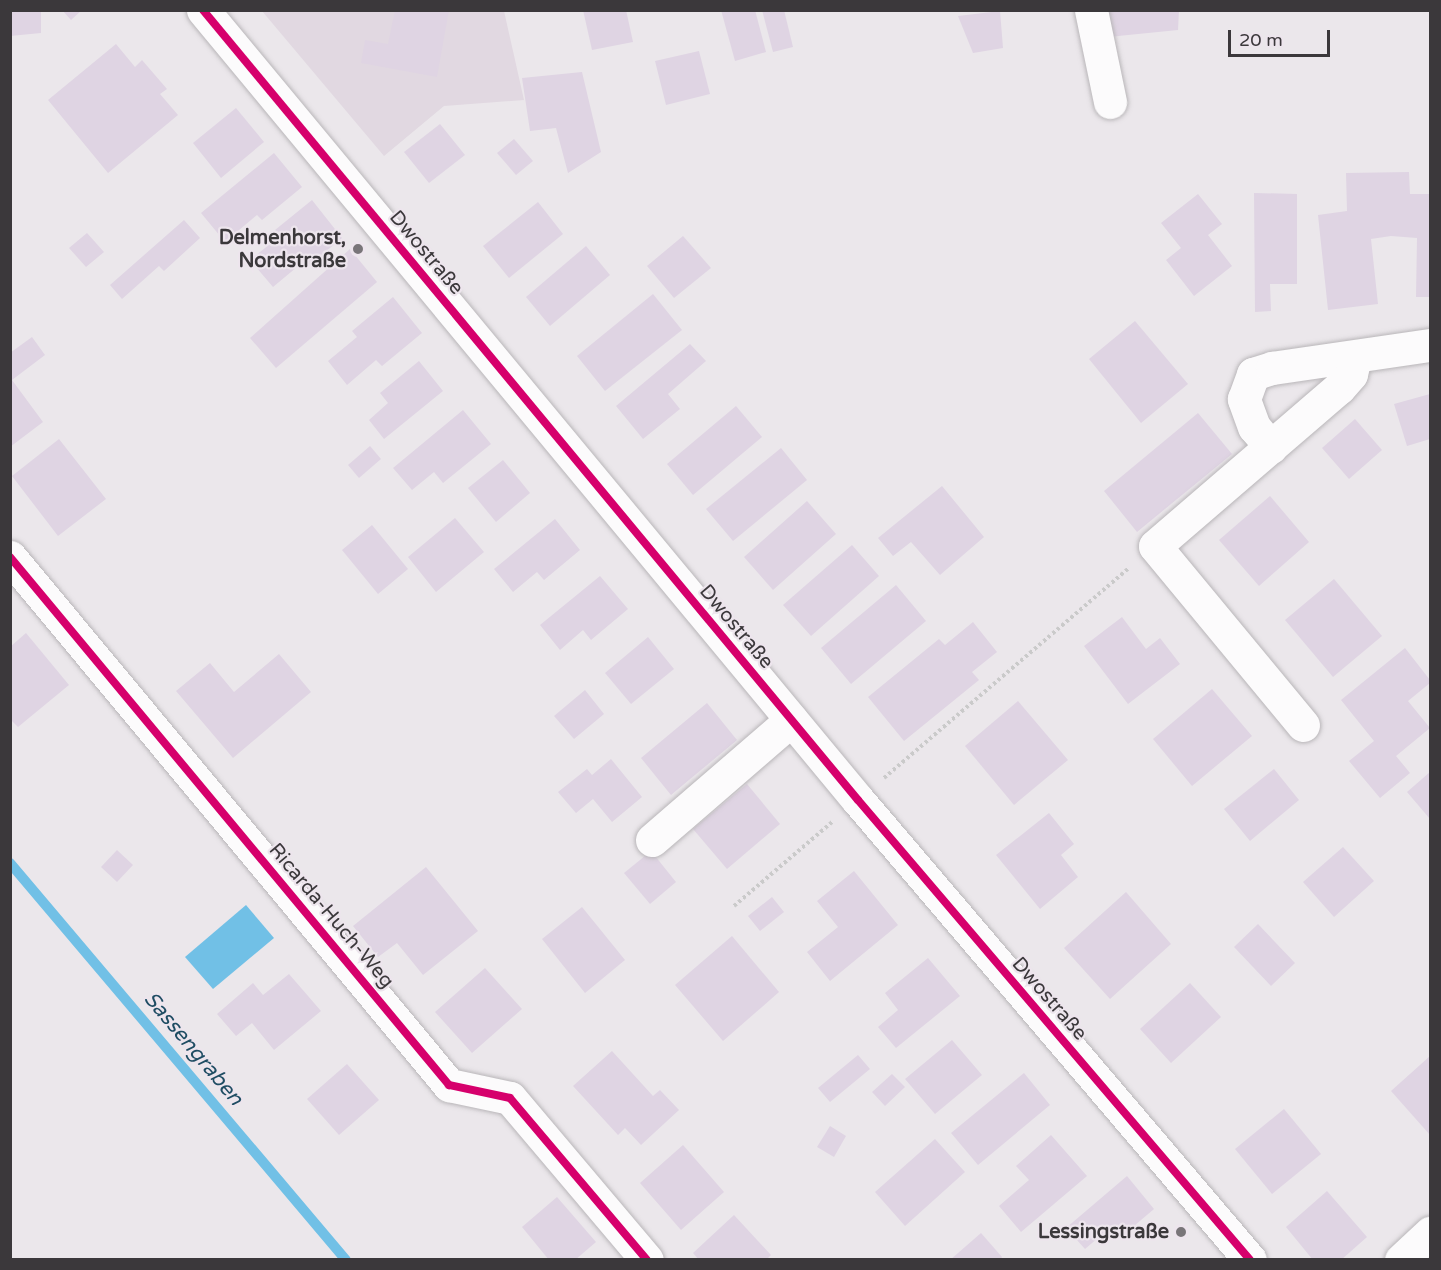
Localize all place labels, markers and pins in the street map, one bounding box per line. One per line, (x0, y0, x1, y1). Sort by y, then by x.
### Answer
place label: Delmenhorst, Nordstraße (219, 226, 346, 273)
marker: Delmenhorst, Nordstraße (351, 242, 365, 256)
place label: Lessingstraße (1038, 1220, 1169, 1244)
marker: Lessingstraße (1174, 1225, 1188, 1239)

